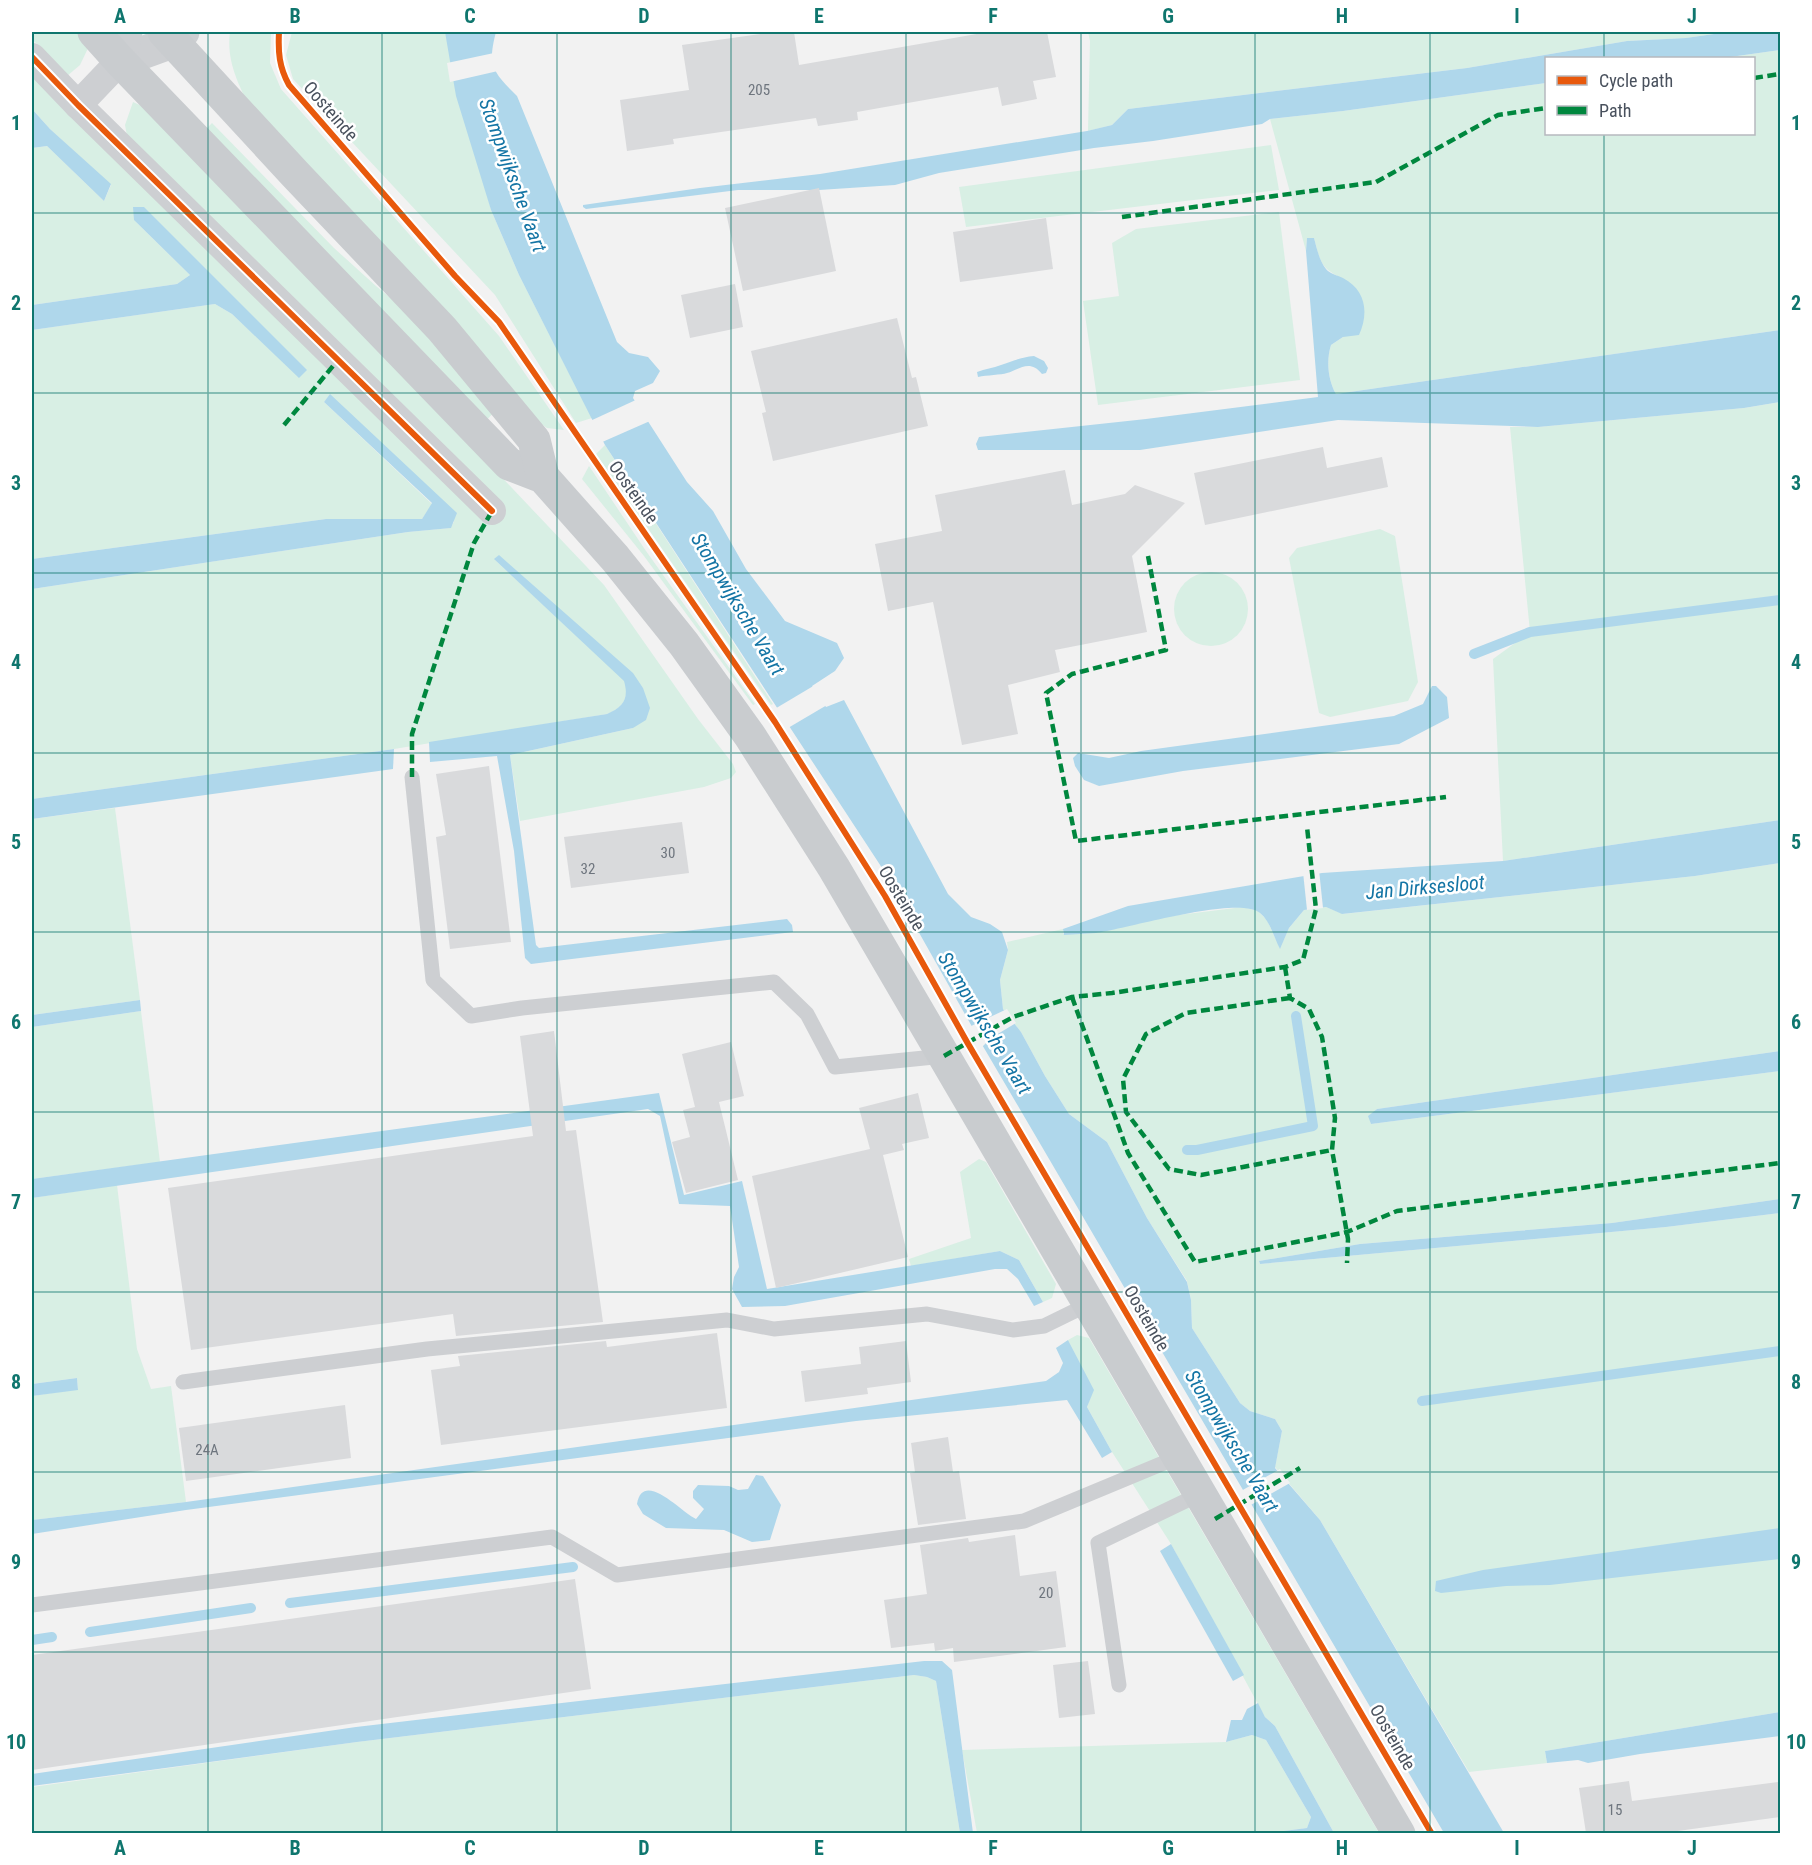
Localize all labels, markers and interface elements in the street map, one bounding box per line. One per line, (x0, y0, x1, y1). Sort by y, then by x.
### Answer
text: A (114, 4, 126, 28)
text: B (289, 4, 301, 28)
text: C (464, 4, 476, 28)
text: D (638, 4, 650, 28)
text: E (814, 4, 824, 28)
text: F (988, 4, 998, 28)
text: G (1162, 4, 1174, 28)
text: H (1336, 4, 1348, 28)
text: I (1514, 4, 1520, 28)
text: J (1687, 4, 1697, 28)
legend (1545, 57, 1755, 135)
text: Cycle path (1599, 70, 1673, 91)
street label: Oosteinde (299, 77, 363, 145)
house number: 205 (748, 81, 770, 99)
water label: Stompwijksche Vaart (474, 95, 552, 255)
text: Path (1599, 100, 1632, 121)
text: 1 (11, 111, 21, 135)
text: 1 (1791, 111, 1801, 135)
text: 2 (11, 291, 21, 315)
text: 2 (1791, 291, 1801, 315)
street label: Oosteinde (605, 456, 663, 528)
text: 3 (11, 471, 21, 495)
text: 3 (1791, 471, 1801, 495)
water label: Stompwijksche Vaart (686, 529, 790, 680)
text: 4 (11, 650, 21, 674)
text: 4 (1791, 650, 1801, 674)
text: 5 (11, 830, 21, 854)
text: 5 (1791, 830, 1801, 854)
house number: 30 (661, 844, 675, 862)
house number: 32 (581, 860, 595, 878)
street label: Oosteinde (874, 862, 930, 934)
water label: Jan Dirksesloot (1365, 870, 1486, 904)
water label: Stompwijksche Vaart (933, 948, 1037, 1099)
text: 6 (11, 1010, 21, 1034)
text: 6 (1791, 1010, 1801, 1034)
text: 7 (11, 1190, 21, 1214)
text: 7 (1791, 1190, 1801, 1214)
street label: Oosteinde (1120, 1282, 1174, 1354)
water label: Stompwijksche Vaart (1180, 1366, 1284, 1517)
text: 8 (11, 1370, 21, 1394)
text: 8 (1791, 1370, 1801, 1394)
house number: 24A (195, 1441, 219, 1459)
text: 9 (11, 1550, 21, 1574)
text: 9 (1791, 1550, 1801, 1574)
house number: 20 (1039, 1584, 1053, 1602)
street label: Oosteinde (1366, 1701, 1420, 1773)
text: 10 (6, 1730, 26, 1754)
text: 10 (1786, 1730, 1806, 1754)
house number: 15 (1608, 1801, 1622, 1819)
text: A (114, 1836, 126, 1860)
text: B (289, 1836, 301, 1860)
text: C (464, 1836, 476, 1860)
text: D (638, 1836, 650, 1860)
text: E (814, 1836, 824, 1860)
text: F (988, 1836, 998, 1860)
text: G (1162, 1836, 1174, 1860)
text: H (1336, 1836, 1348, 1860)
text: I (1514, 1836, 1520, 1860)
text: J (1687, 1836, 1697, 1860)

